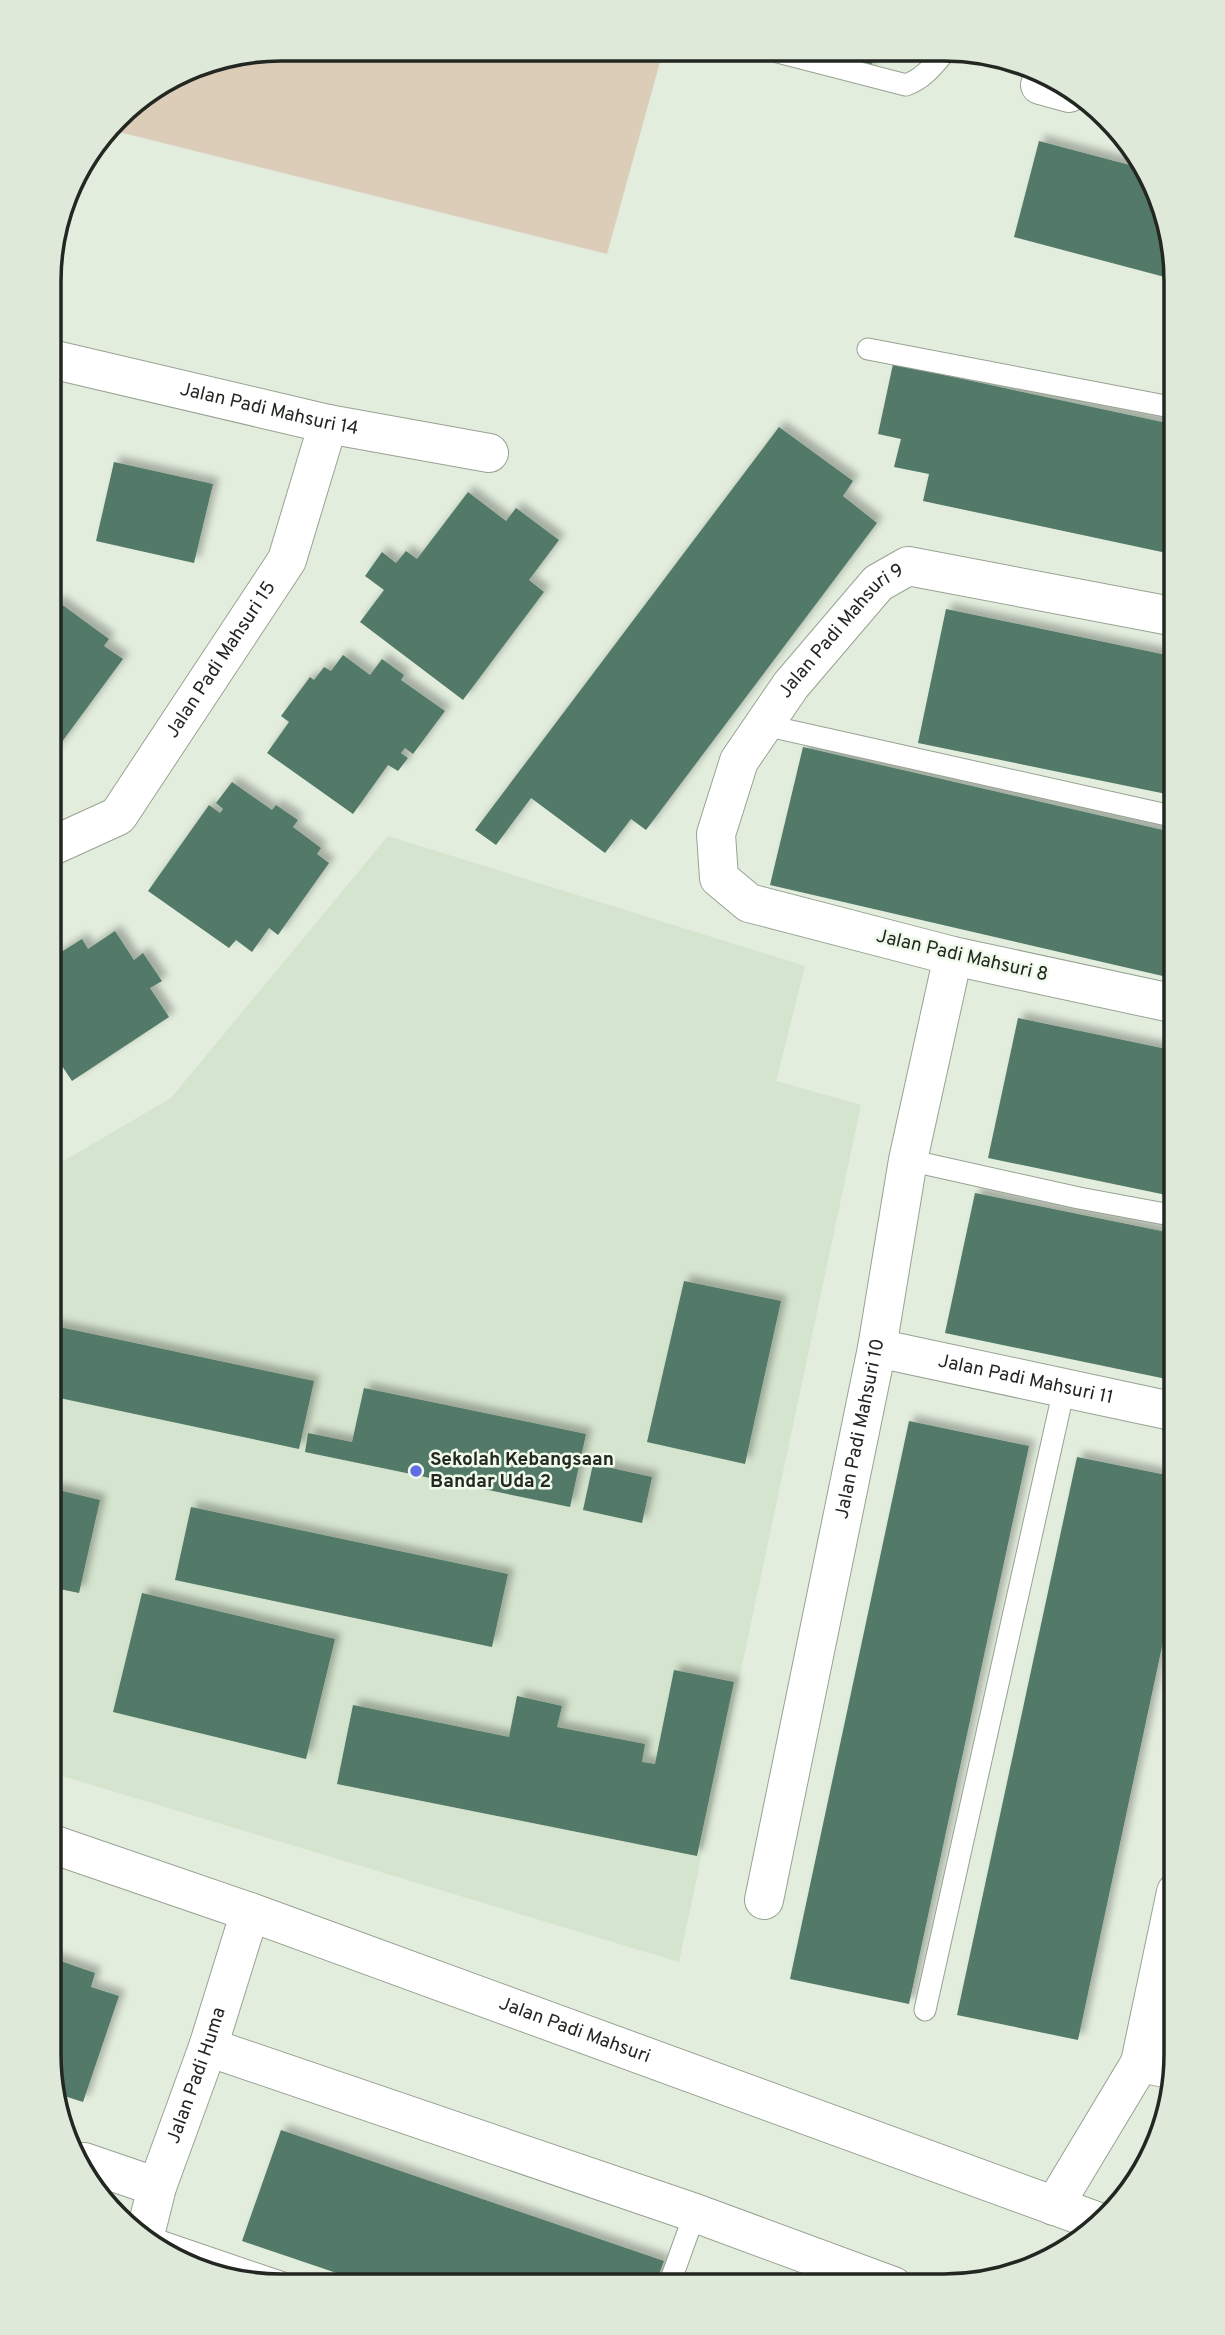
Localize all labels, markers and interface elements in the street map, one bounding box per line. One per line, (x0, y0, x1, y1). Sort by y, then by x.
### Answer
street label: Jalan Padi Mahsuri 14 (177, 378, 360, 441)
street label: Jalan Padi Mahsuri 9 (774, 559, 908, 703)
street label: Jalan Padi Mahsuri 15 (161, 577, 282, 743)
street label: Jalan Padi Mahsuri 8 (874, 925, 1050, 987)
street label: Jalan Padi Mahsuri 10 (830, 1337, 890, 1521)
street label: Jalan Padi Mahsuri 11 (936, 1349, 1115, 1410)
place label: Sekolah Kebangsaan Bandar Uda 2 (430, 1448, 614, 1494)
marker: Sekolah Kebangsaan Bandar Uda 2 (408, 1463, 424, 1479)
street label: Jalan Padi Mahsuri (495, 1992, 654, 2069)
street label: Jalan Padi Huma (162, 2004, 232, 2147)

